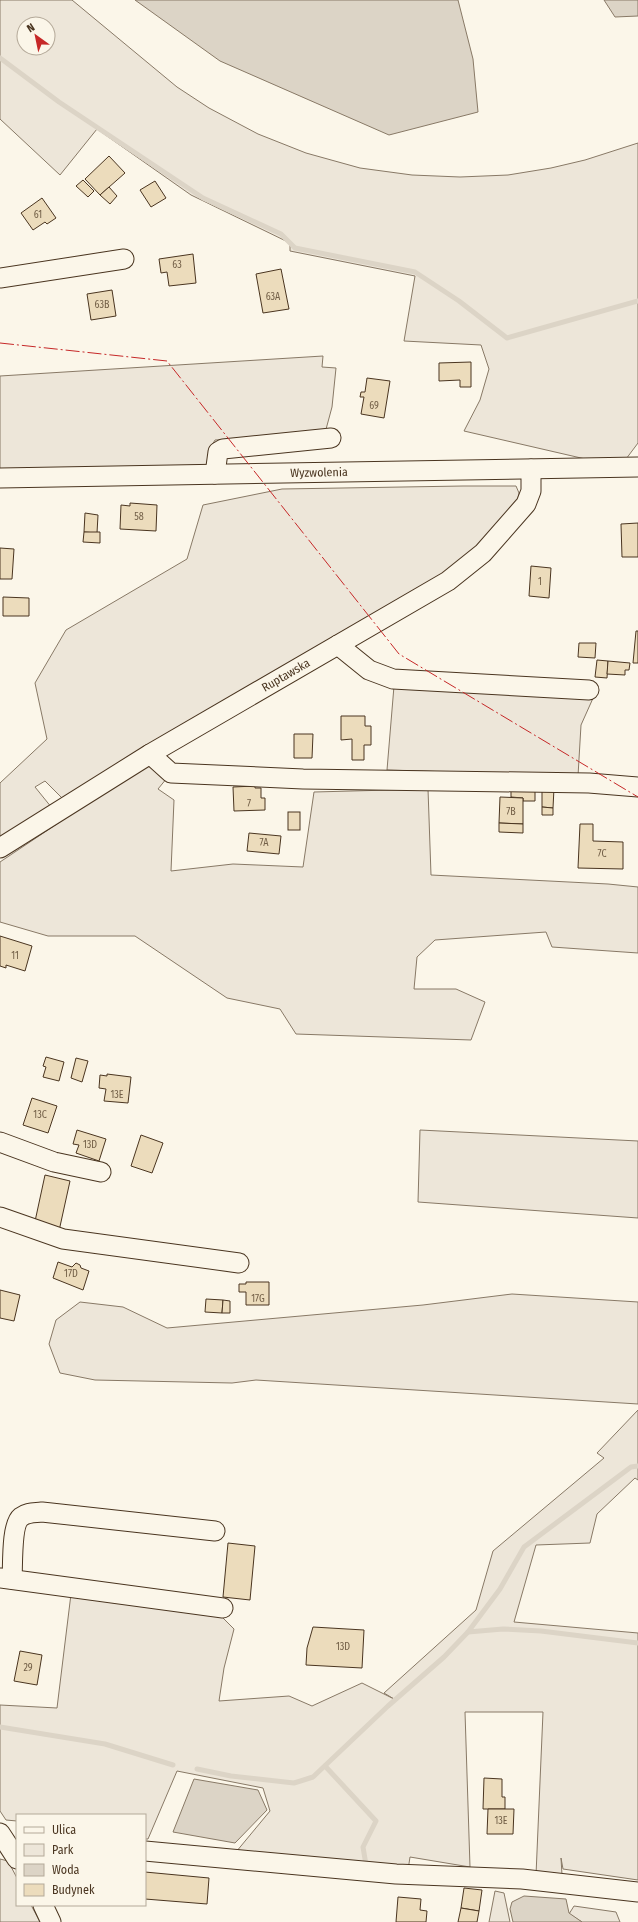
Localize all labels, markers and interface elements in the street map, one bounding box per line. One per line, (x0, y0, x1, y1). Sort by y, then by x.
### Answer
north arrow (16, 16, 56, 56)
text: N (25, 21, 37, 35)
house number: 61 (34, 209, 42, 221)
house number: 63 (172, 259, 182, 271)
house number: 63A (266, 291, 281, 303)
house number: 63B (95, 299, 110, 311)
house number: 69 (369, 400, 379, 412)
street label: Wyzwolenia (290, 465, 348, 480)
house number: 58 (134, 511, 144, 523)
house number: 1 (538, 576, 542, 588)
street label: Ruptawska (259, 656, 312, 695)
house number: 7 (247, 798, 251, 810)
house number: 7B (506, 806, 516, 818)
house number: 7A (259, 837, 269, 849)
house number: 7C (597, 848, 607, 860)
house number: 11 (11, 950, 19, 962)
house number: 13E (110, 1089, 124, 1101)
house number: 13C (33, 1109, 47, 1121)
house number: 13D (83, 1139, 97, 1151)
house number: 17D (64, 1268, 78, 1280)
house number: 17G (251, 1293, 265, 1305)
house number: 13D (336, 1641, 350, 1653)
house number: 29 (23, 1662, 33, 1674)
legend (16, 1814, 146, 1906)
house number: 13E (494, 1815, 508, 1827)
text: Ulica (52, 1823, 76, 1837)
text: Park (52, 1843, 74, 1857)
text: Woda (52, 1863, 80, 1877)
text: Budynek (52, 1883, 95, 1897)

